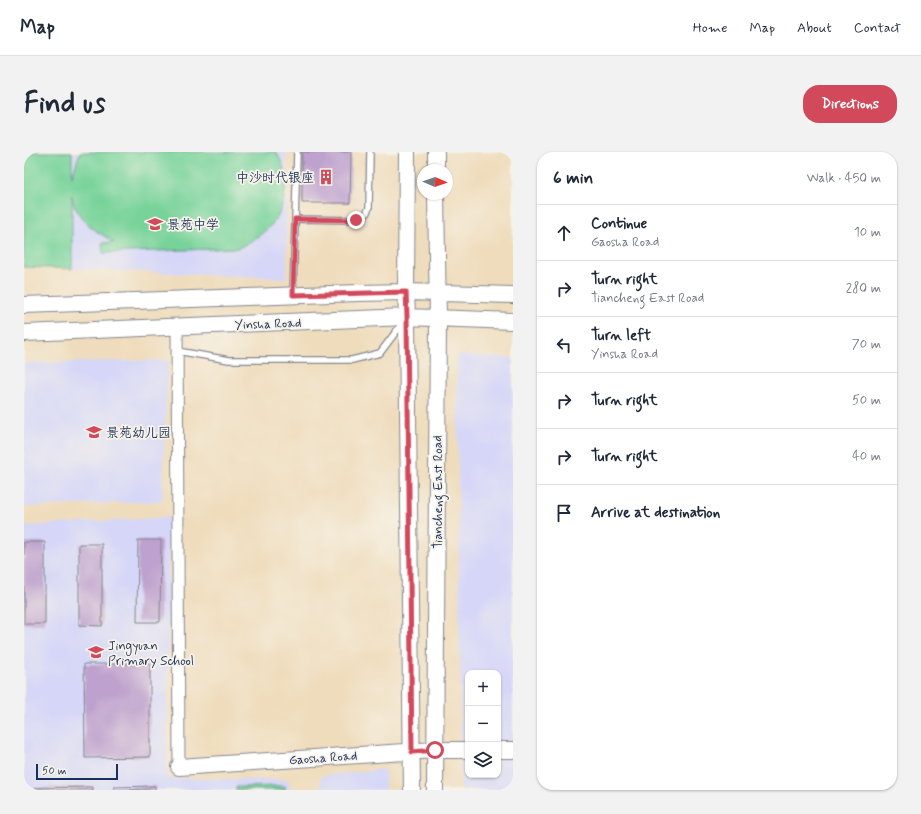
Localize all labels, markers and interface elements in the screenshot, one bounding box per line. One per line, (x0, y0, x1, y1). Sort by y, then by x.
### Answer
text: Map (20, 15, 55, 40)
text: Home (693, 19, 727, 37)
text: Map (749, 19, 775, 37)
text: About (797, 19, 832, 37)
text: Contact (854, 19, 901, 37)
button: Directions (803, 85, 897, 123)
text: Find us (24, 86, 105, 123)
north arrow (417, 164, 453, 200)
text: 6 min (553, 167, 593, 189)
building icon: 中沙时代银座 (317, 168, 335, 186)
place label: 中沙时代银座 (236, 170, 314, 187)
text: Walk · 450 m (807, 170, 881, 187)
route end (347, 211, 365, 229)
text: Continue (591, 214, 647, 234)
school or university icon: 景苑中学 (146, 215, 164, 233)
place label: 景苑中学 (167, 217, 219, 234)
icon: ahead (553, 222, 575, 244)
text: 10 m (854, 224, 881, 241)
text: Gaosha Road (591, 234, 659, 251)
text: Turn right (591, 270, 658, 290)
icon: right (553, 278, 575, 300)
text: 280 m (846, 280, 881, 297)
text: Tiancheng East Road (591, 290, 704, 307)
street label: Yinsha Road (234, 315, 302, 334)
text: Turn left (591, 326, 651, 346)
icon: left (553, 334, 575, 356)
text: 70 m (852, 336, 881, 353)
text: Yinsha Road (591, 346, 658, 363)
icon: right (553, 390, 575, 412)
text: Turn right (591, 391, 658, 411)
text: 50 m (852, 392, 881, 409)
school or university icon: 景苑幼儿园 (85, 423, 103, 441)
place label: 景苑幼儿园 (106, 425, 171, 442)
street label: Tiancheng East Road (430, 435, 449, 549)
icon: right (553, 446, 575, 468)
text: Turn right (591, 447, 658, 467)
text: 40 m (852, 448, 881, 465)
icon: arrive (553, 502, 575, 524)
text: Arrive at destination (591, 503, 720, 523)
place label: Jingyuan Primary School (108, 638, 194, 670)
school or university icon: Jingyuan Primary School (87, 643, 105, 661)
map controls (465, 670, 501, 778)
button: + (465, 670, 501, 706)
button: − (465, 706, 501, 742)
route start (426, 741, 444, 759)
button: layers (465, 742, 501, 778)
street label: Gaosha Road (288, 748, 358, 769)
scale bar (36, 762, 118, 781)
text: 50 m (42, 764, 67, 778)

